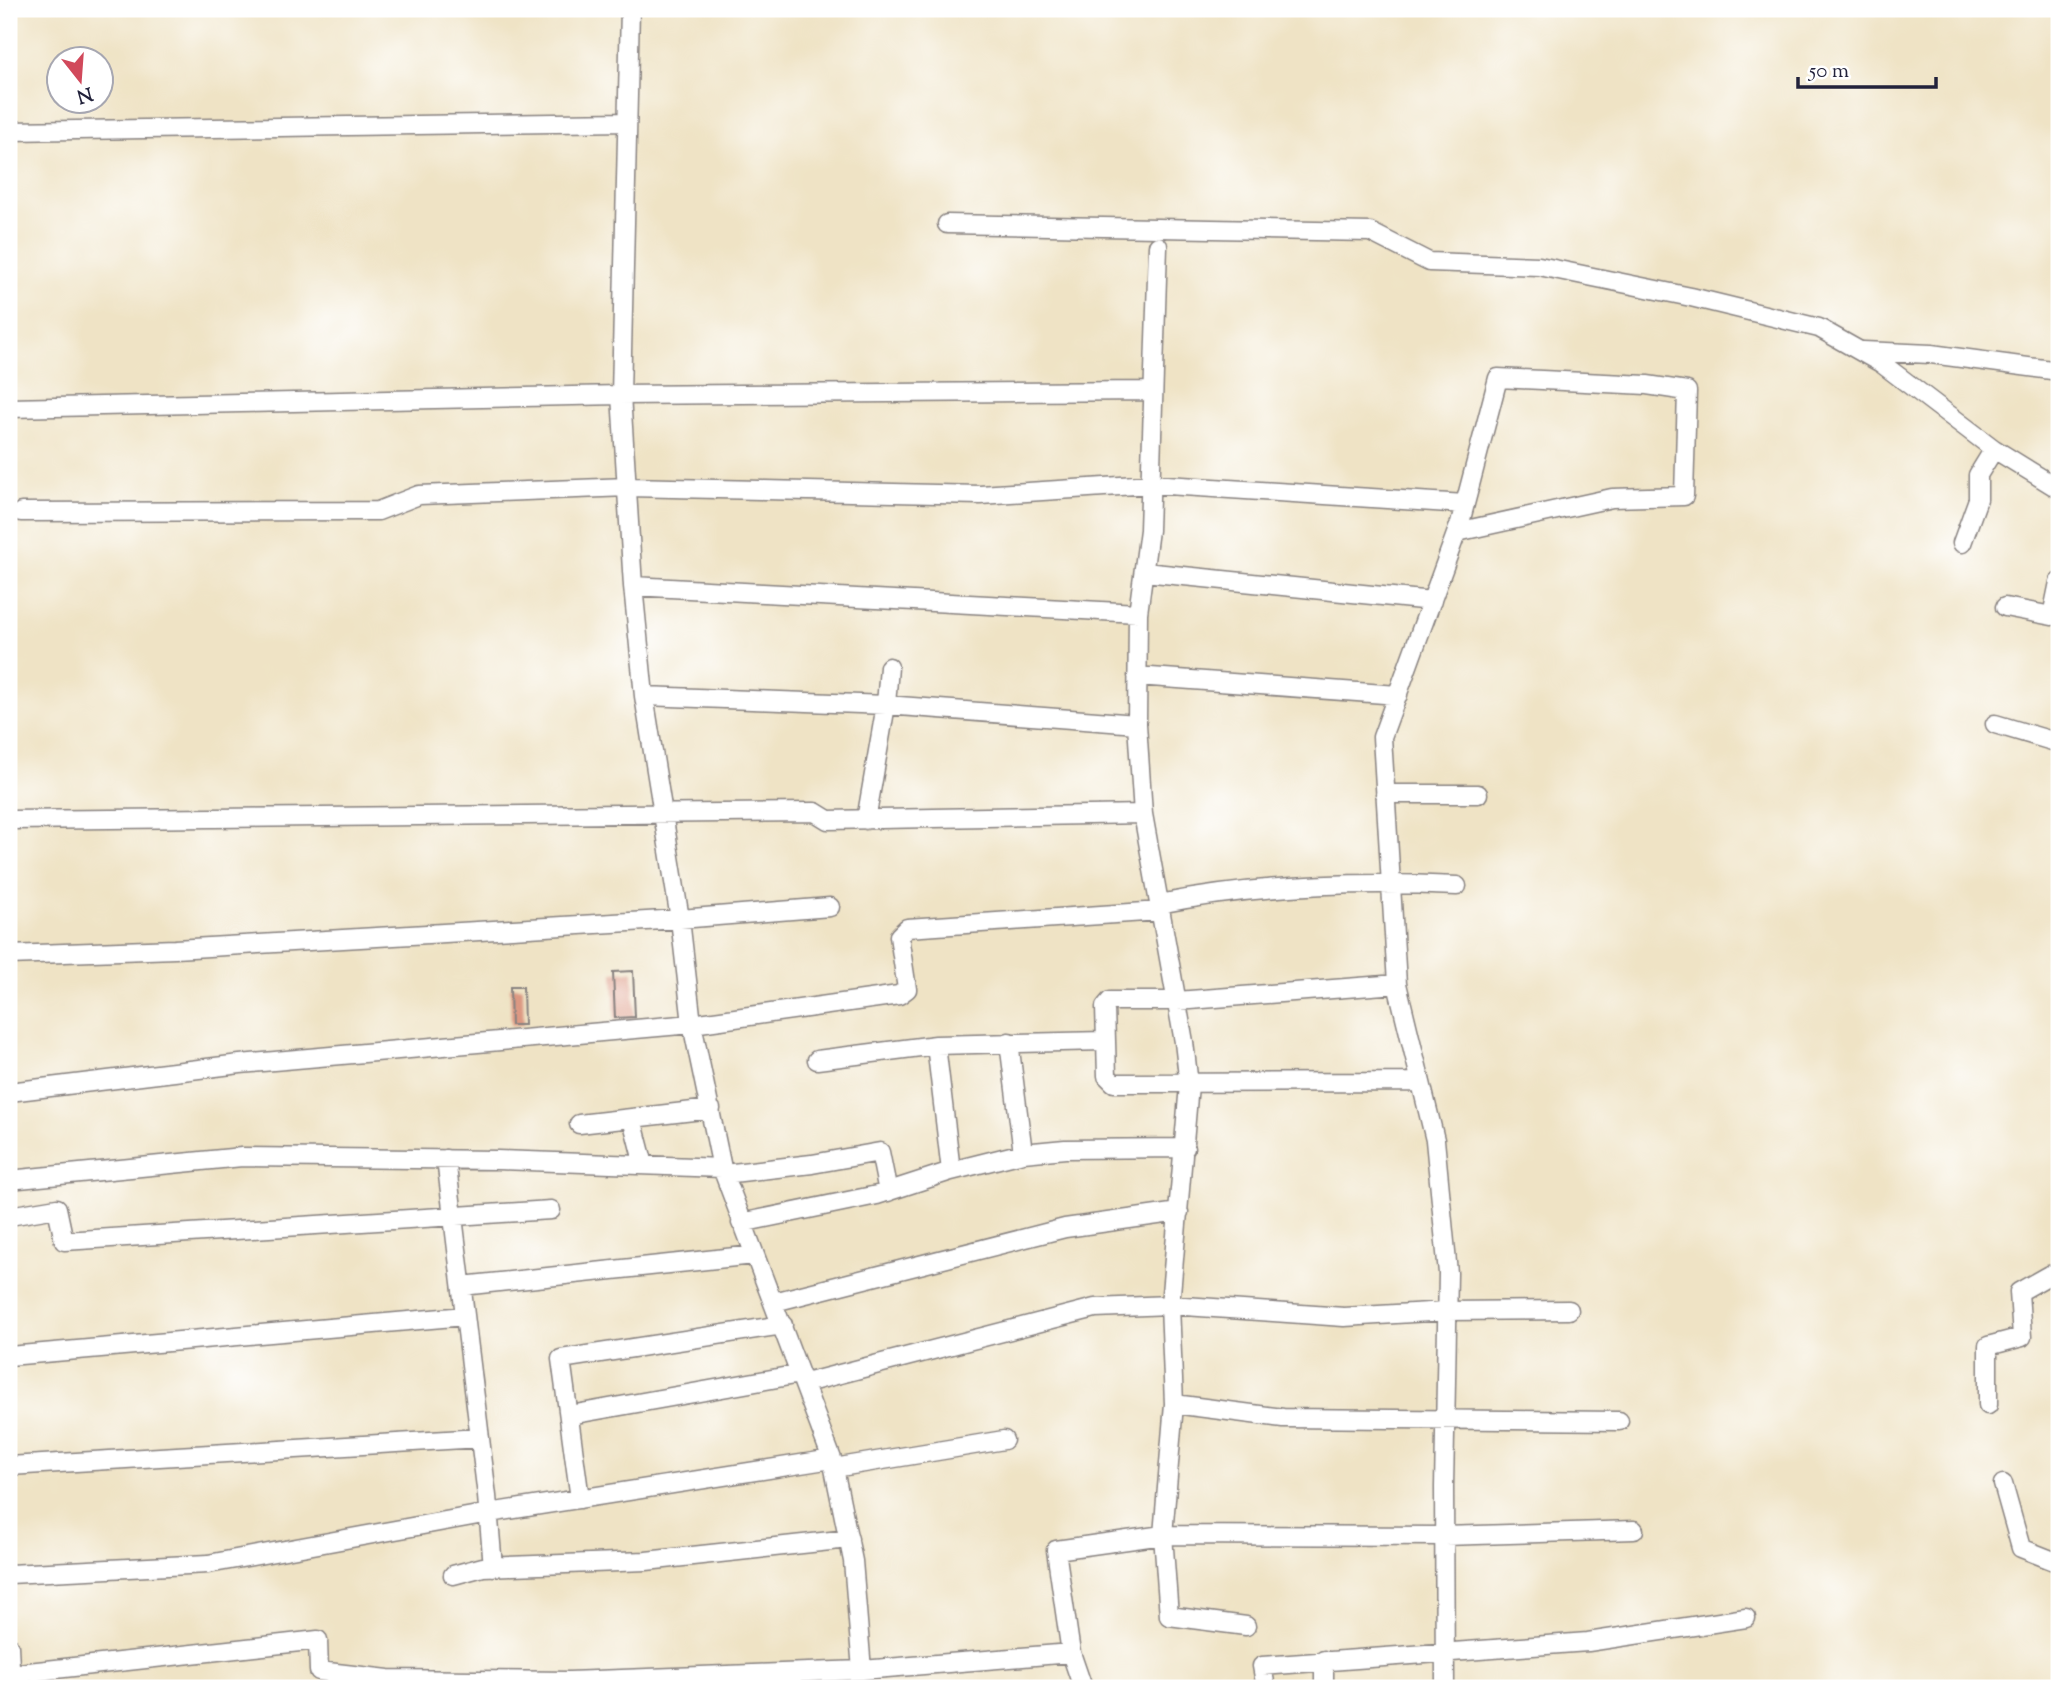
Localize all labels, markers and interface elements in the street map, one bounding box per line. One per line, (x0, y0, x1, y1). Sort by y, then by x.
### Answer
north arrow (46, 46, 116, 116)
scale bar (1798, 46, 1937, 90)
text: 50 m (1808, 57, 1849, 87)
text: N (73, 79, 95, 109)

